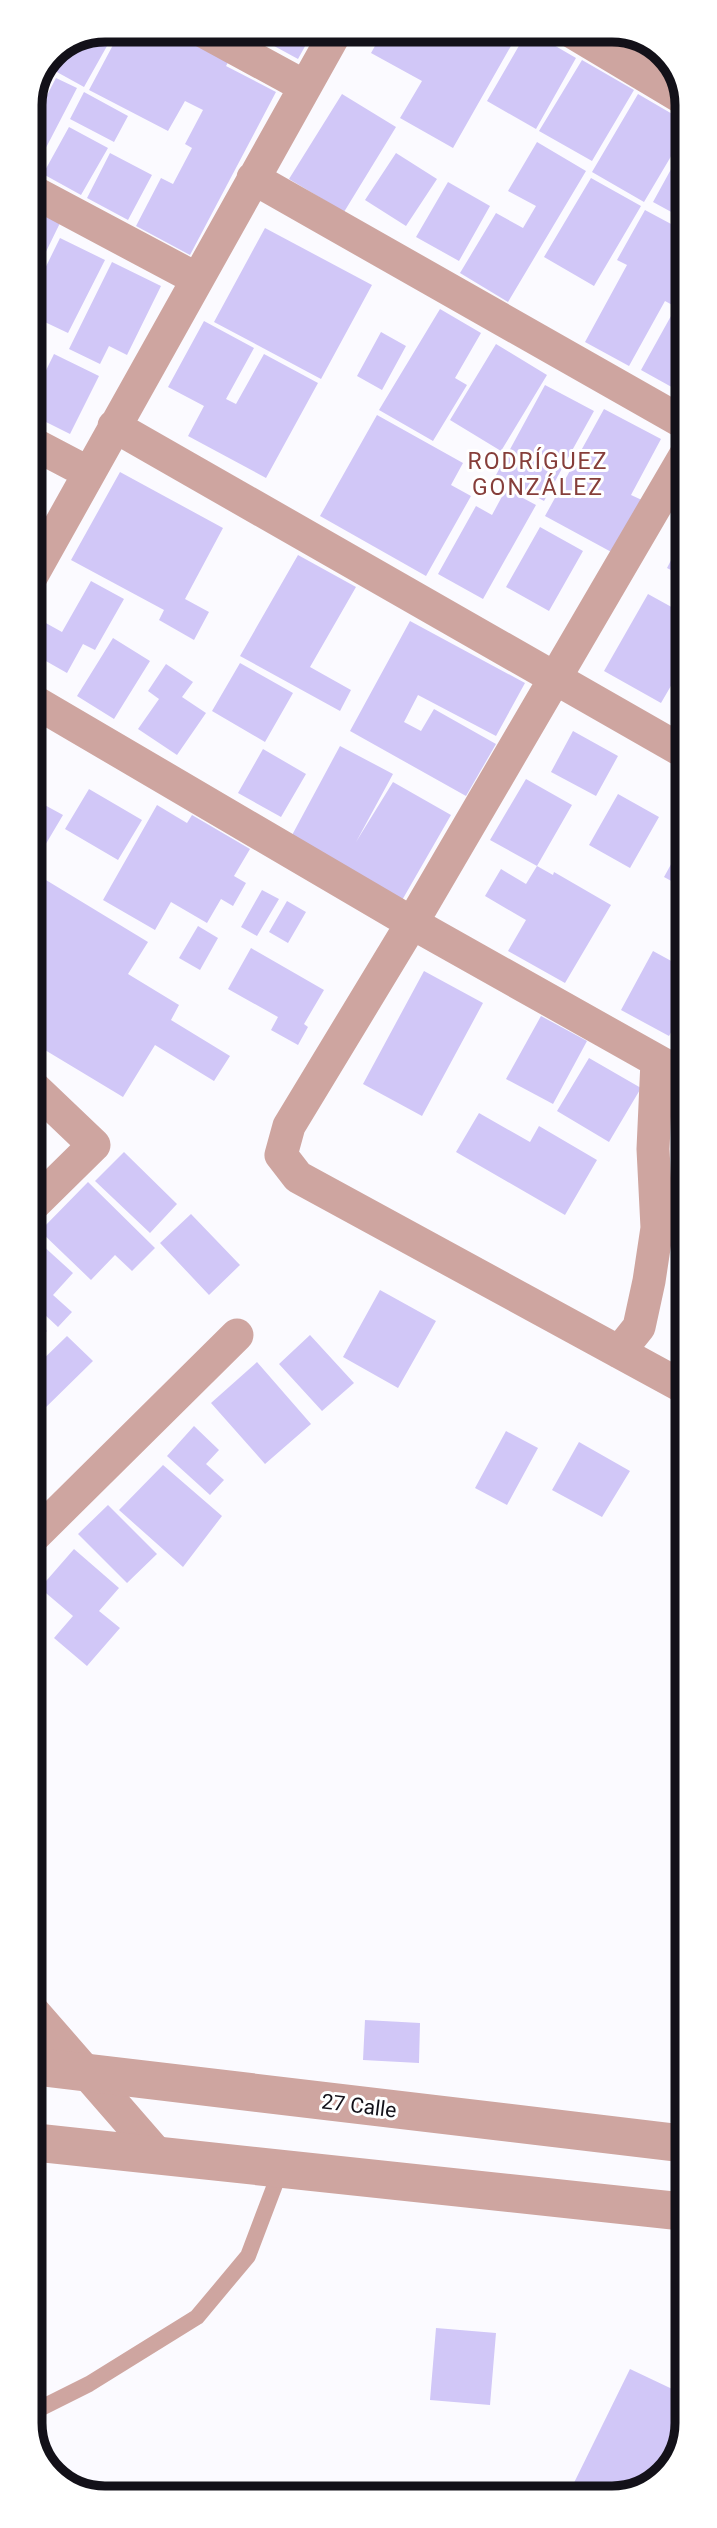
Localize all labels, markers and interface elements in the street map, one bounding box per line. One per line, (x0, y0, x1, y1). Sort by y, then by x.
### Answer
district label: RODRÍGUEZ GONZÁLEZ (468, 447, 608, 501)
street label: 27 Calle (320, 2090, 398, 2122)

